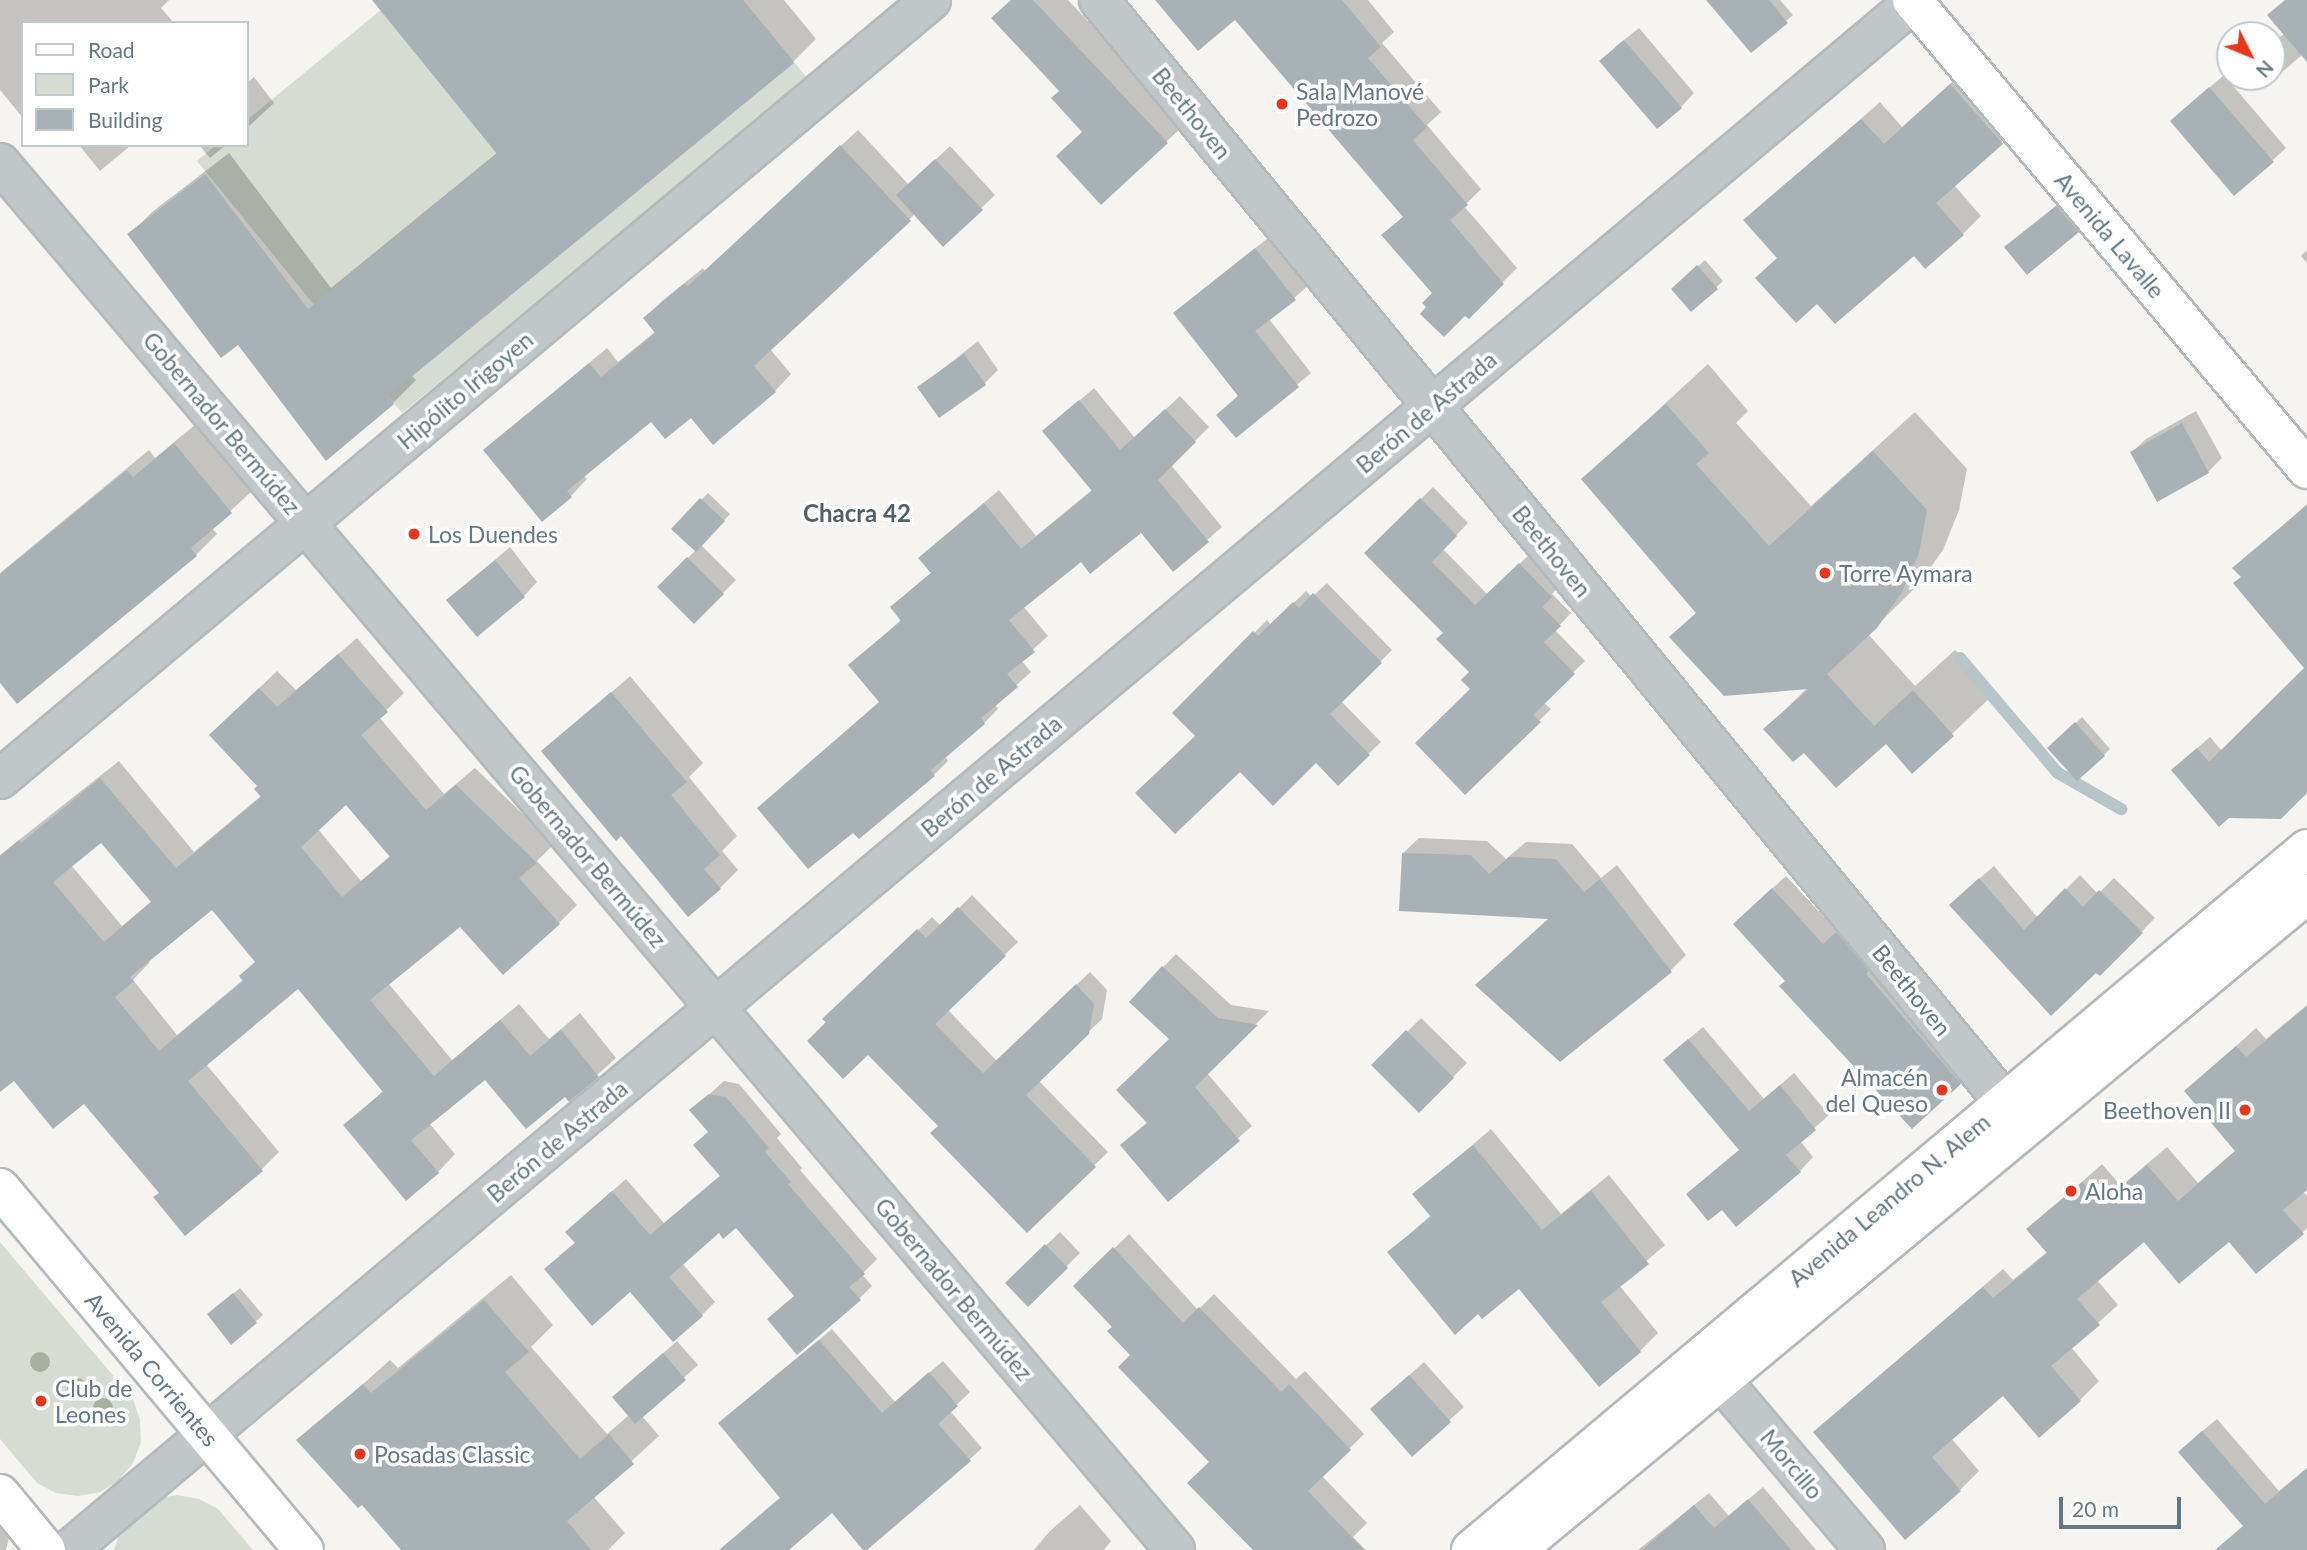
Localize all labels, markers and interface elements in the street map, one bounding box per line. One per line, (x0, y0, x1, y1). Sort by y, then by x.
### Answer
legend (21, 21, 248, 147)
north arrow (2216, 21, 2286, 91)
text: Road (88, 37, 135, 62)
text: N (2252, 56, 2279, 82)
street label: Beethoven (1147, 62, 1237, 164)
text: Park (88, 72, 129, 97)
place label: Sala Manové Pedrozo (1296, 77, 1424, 131)
marker: Sala Manové Pedrozo (1274, 96, 1290, 112)
text: Building (88, 107, 163, 132)
street label: Avenida Lavalle (2049, 166, 2171, 304)
street label: Hipólito Irigoyen (392, 325, 538, 455)
street label: Gobernador Bermúdez (138, 326, 306, 520)
street label: Berón de Astrada (1350, 345, 1502, 479)
district label: Chacra 42 (803, 499, 911, 527)
street label: Beethoven (1507, 500, 1597, 602)
place label: Los Duendes (428, 520, 558, 548)
marker: Los Duendes (406, 526, 422, 542)
place label: Torre Aymara (1839, 559, 1974, 587)
marker: Torre Aymara (1817, 565, 1833, 581)
street label: Berón de Astrada (915, 709, 1067, 843)
street label: Gobernador Bermúdez (504, 759, 672, 953)
street label: Beethoven (1867, 939, 1957, 1041)
place label: Almacén del Queso (1825, 1063, 1928, 1117)
street label: Berón de Astrada (481, 1074, 633, 1208)
marker: Almacén del Queso (1934, 1082, 1950, 1098)
place label: Beethoven II (2103, 1096, 2231, 1124)
marker: Beethoven II (2237, 1102, 2253, 1118)
street label: Avenida Leandro N. Alem (1783, 1108, 1995, 1292)
place label: Aloha (2085, 1177, 2143, 1205)
marker: Aloha (2063, 1183, 2079, 1199)
street label: Gobernador Bermúdez (870, 1192, 1038, 1386)
street label: Avenida Corrientes (80, 1286, 224, 1452)
place label: Club de Leones (55, 1374, 132, 1428)
marker: Club de Leones (33, 1393, 49, 1409)
street label: Morcillo (1755, 1424, 1829, 1504)
place label: Posadas Classic (374, 1440, 530, 1468)
marker: Posadas Classic (352, 1446, 368, 1462)
scale bar (2062, 1484, 2184, 1528)
text: 20 m (2072, 1496, 2119, 1521)

